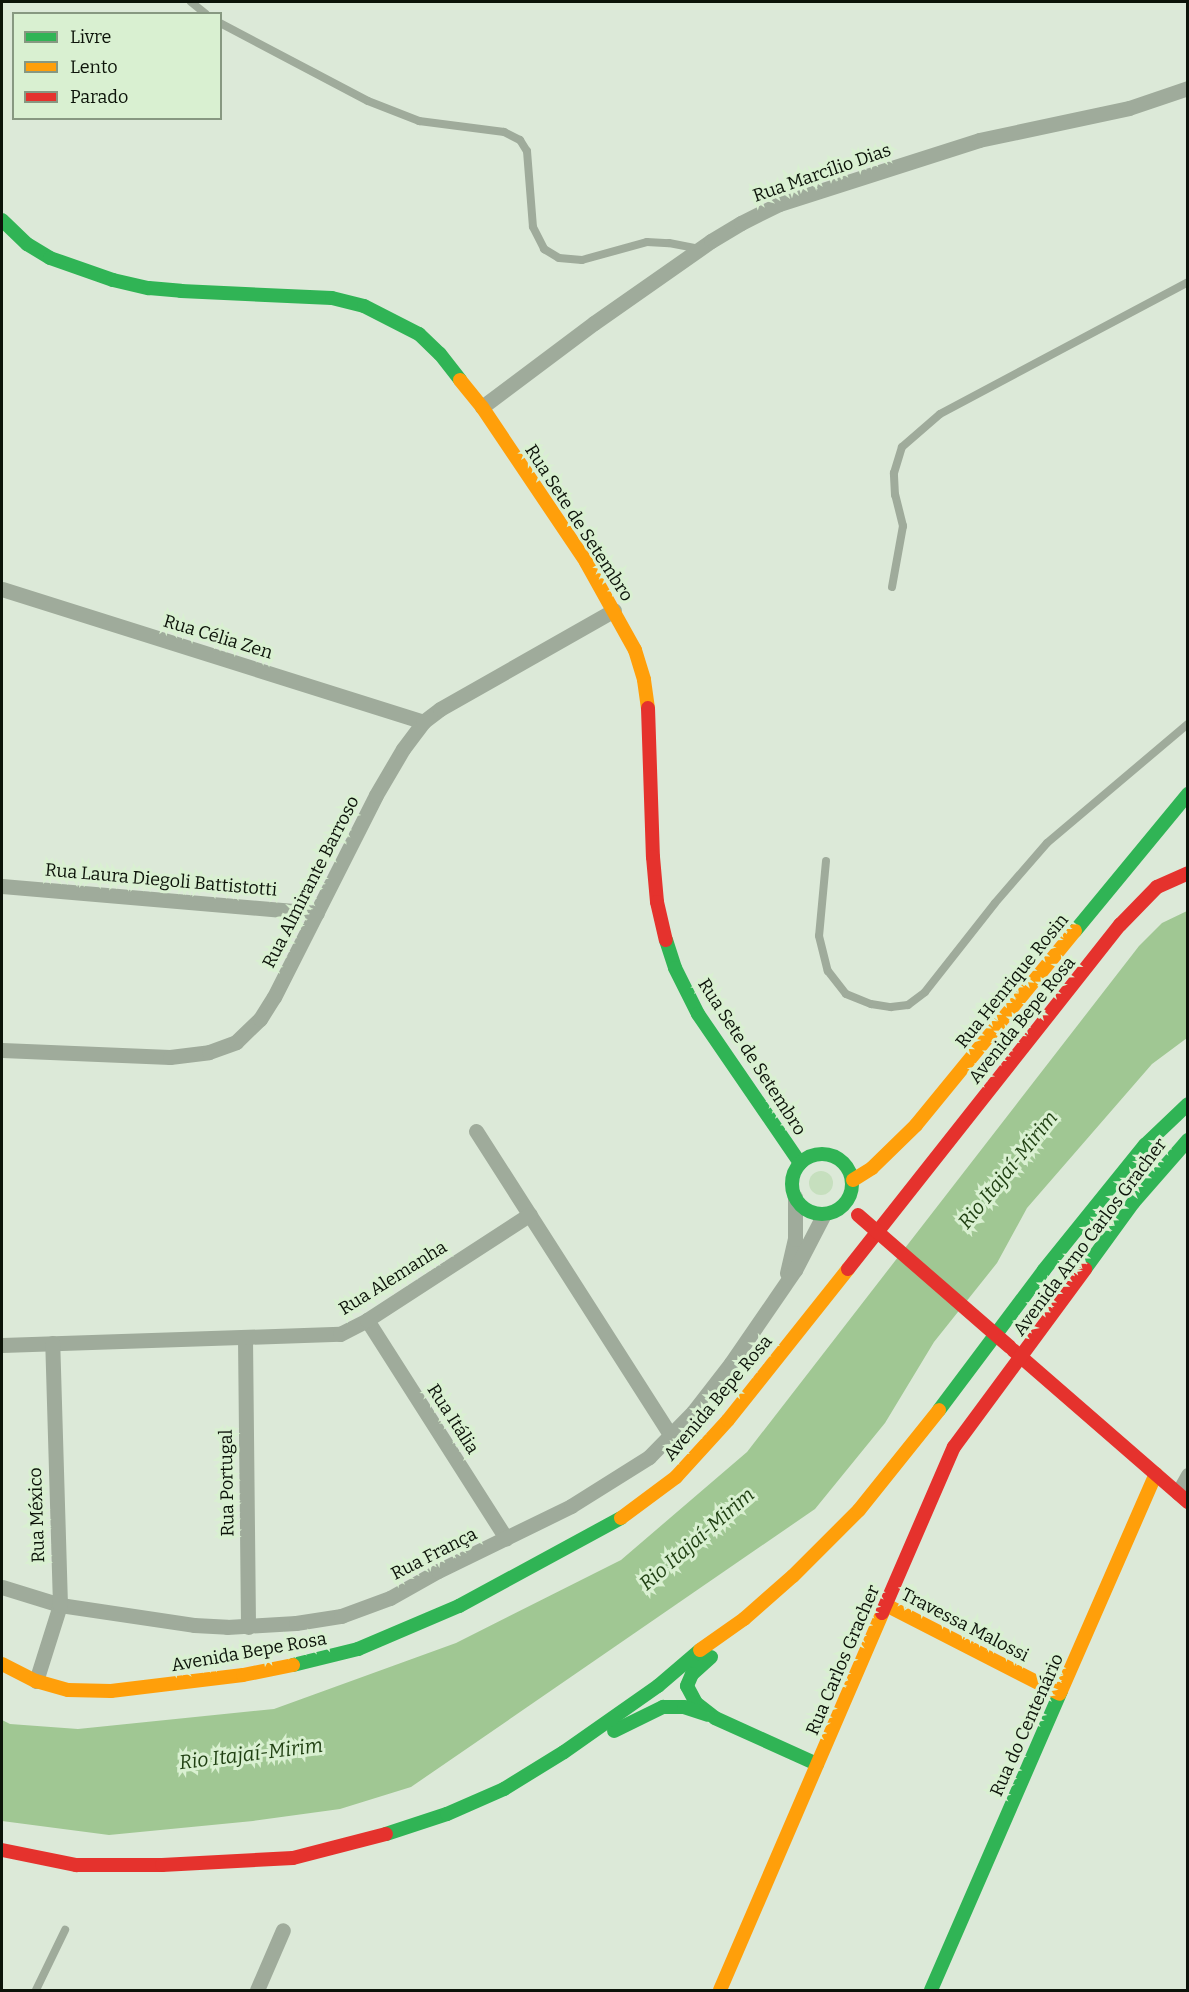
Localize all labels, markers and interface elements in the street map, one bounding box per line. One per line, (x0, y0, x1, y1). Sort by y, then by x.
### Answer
legend (12, 12, 222, 120)
text: Livre (70, 26, 111, 48)
text: Lento (70, 56, 118, 78)
text: Parado (70, 86, 128, 108)
street label: Rua Marcílio Dias (750, 139, 894, 207)
street label: Rua Sete de Setembro (520, 441, 638, 605)
street label: Rua Célia Zen (161, 610, 275, 664)
street label: Rua Almirante Barroso (258, 792, 364, 972)
street label: Rua Laura Diegoli Battistotti (44, 859, 278, 901)
street label: Rua Henrique Rosin (951, 909, 1073, 1053)
street label: Avenida Bepe Rosa (964, 952, 1080, 1088)
street label: Rua Sete de Setembro (693, 975, 811, 1139)
water label: Rio Itajaí-Mirim (953, 1106, 1063, 1234)
street label: Avenida Arno Carlos Gracher (1009, 1134, 1171, 1340)
street label: Rua Alemanha (335, 1236, 451, 1320)
street label: Avenida Bepe Rosa (659, 1331, 777, 1465)
street label: Rua Itália (422, 1380, 484, 1458)
street label: Rua Portugal (215, 1429, 239, 1537)
street label: Rua México (25, 1467, 49, 1563)
water label: Rio Itajaí-Mirim (635, 1483, 759, 1595)
street label: Rua França (388, 1523, 480, 1585)
street label: Rua Carlos Gracher (802, 1582, 884, 1738)
street label: Travessa Malossi (898, 1584, 1032, 1666)
street label: Avenida Bepe Rosa (170, 1628, 328, 1676)
street label: Rua do Centenário (986, 1650, 1068, 1800)
water label: Rio Itajaí-Mirim (178, 1733, 324, 1775)

